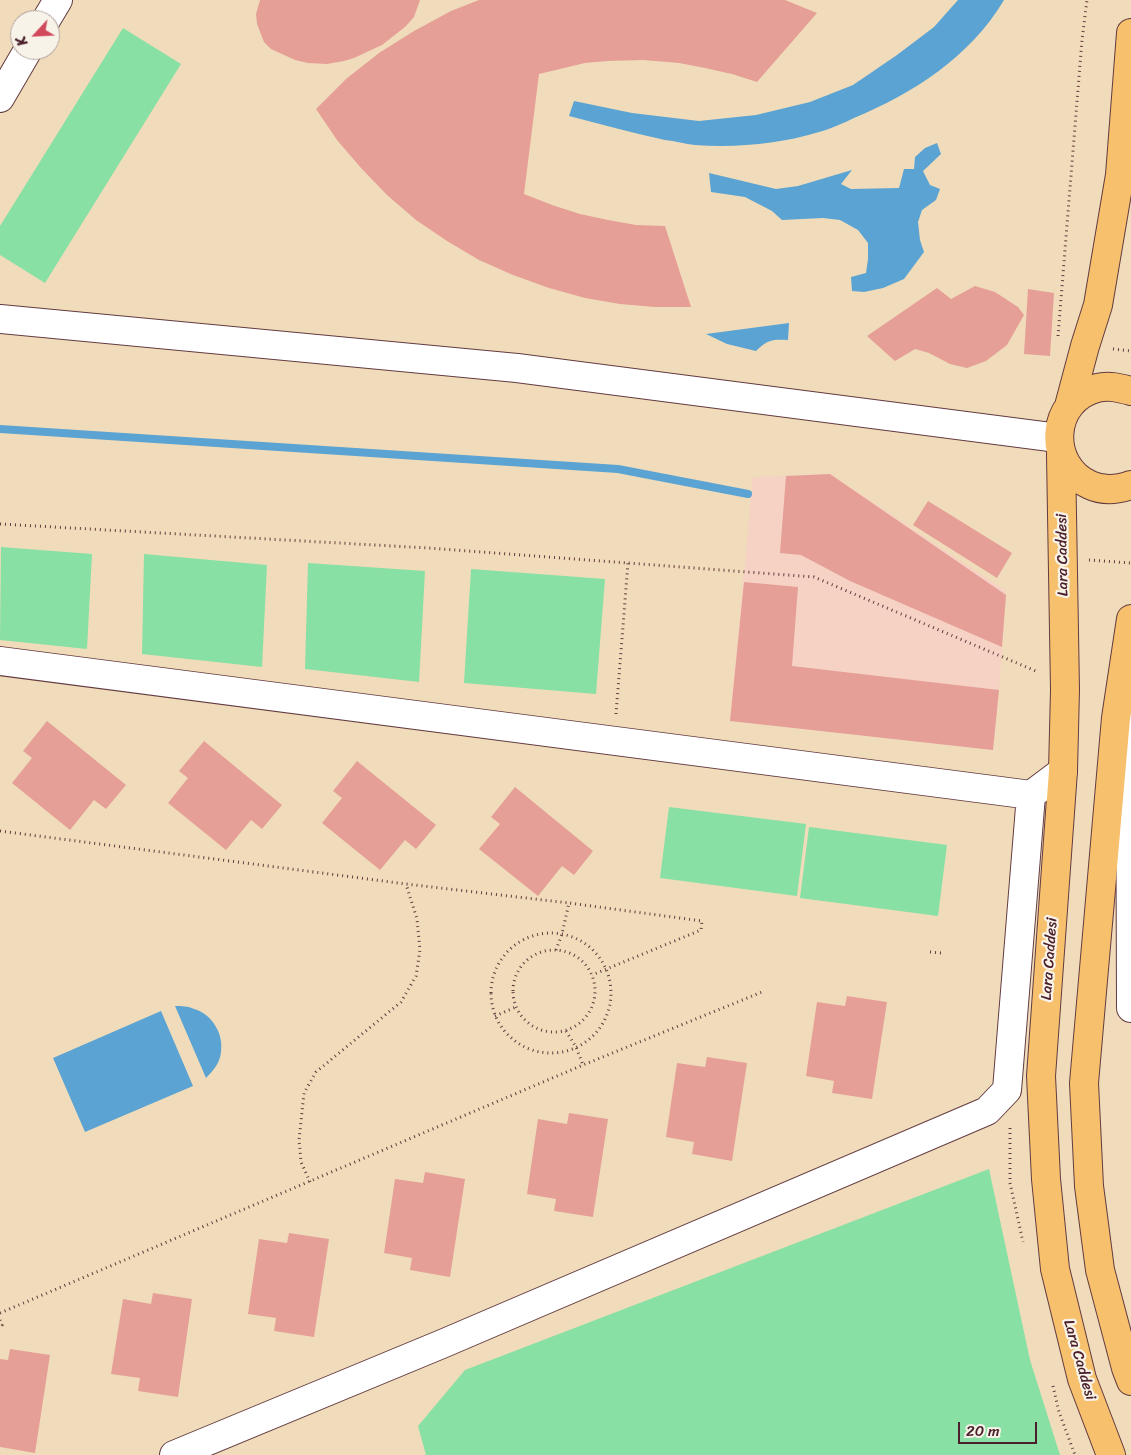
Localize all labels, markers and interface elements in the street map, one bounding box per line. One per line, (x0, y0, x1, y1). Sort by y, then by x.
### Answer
north arrow (10, 10, 60, 60)
text: K (9, 32, 35, 50)
street label: Lara Caddesi (1053, 513, 1073, 597)
street label: Lara Caddesi (1038, 917, 1062, 1001)
street label: Lara Caddesi (1059, 1318, 1099, 1402)
scale bar (961, 1412, 1040, 1444)
text: 20 m (966, 1418, 1000, 1444)

